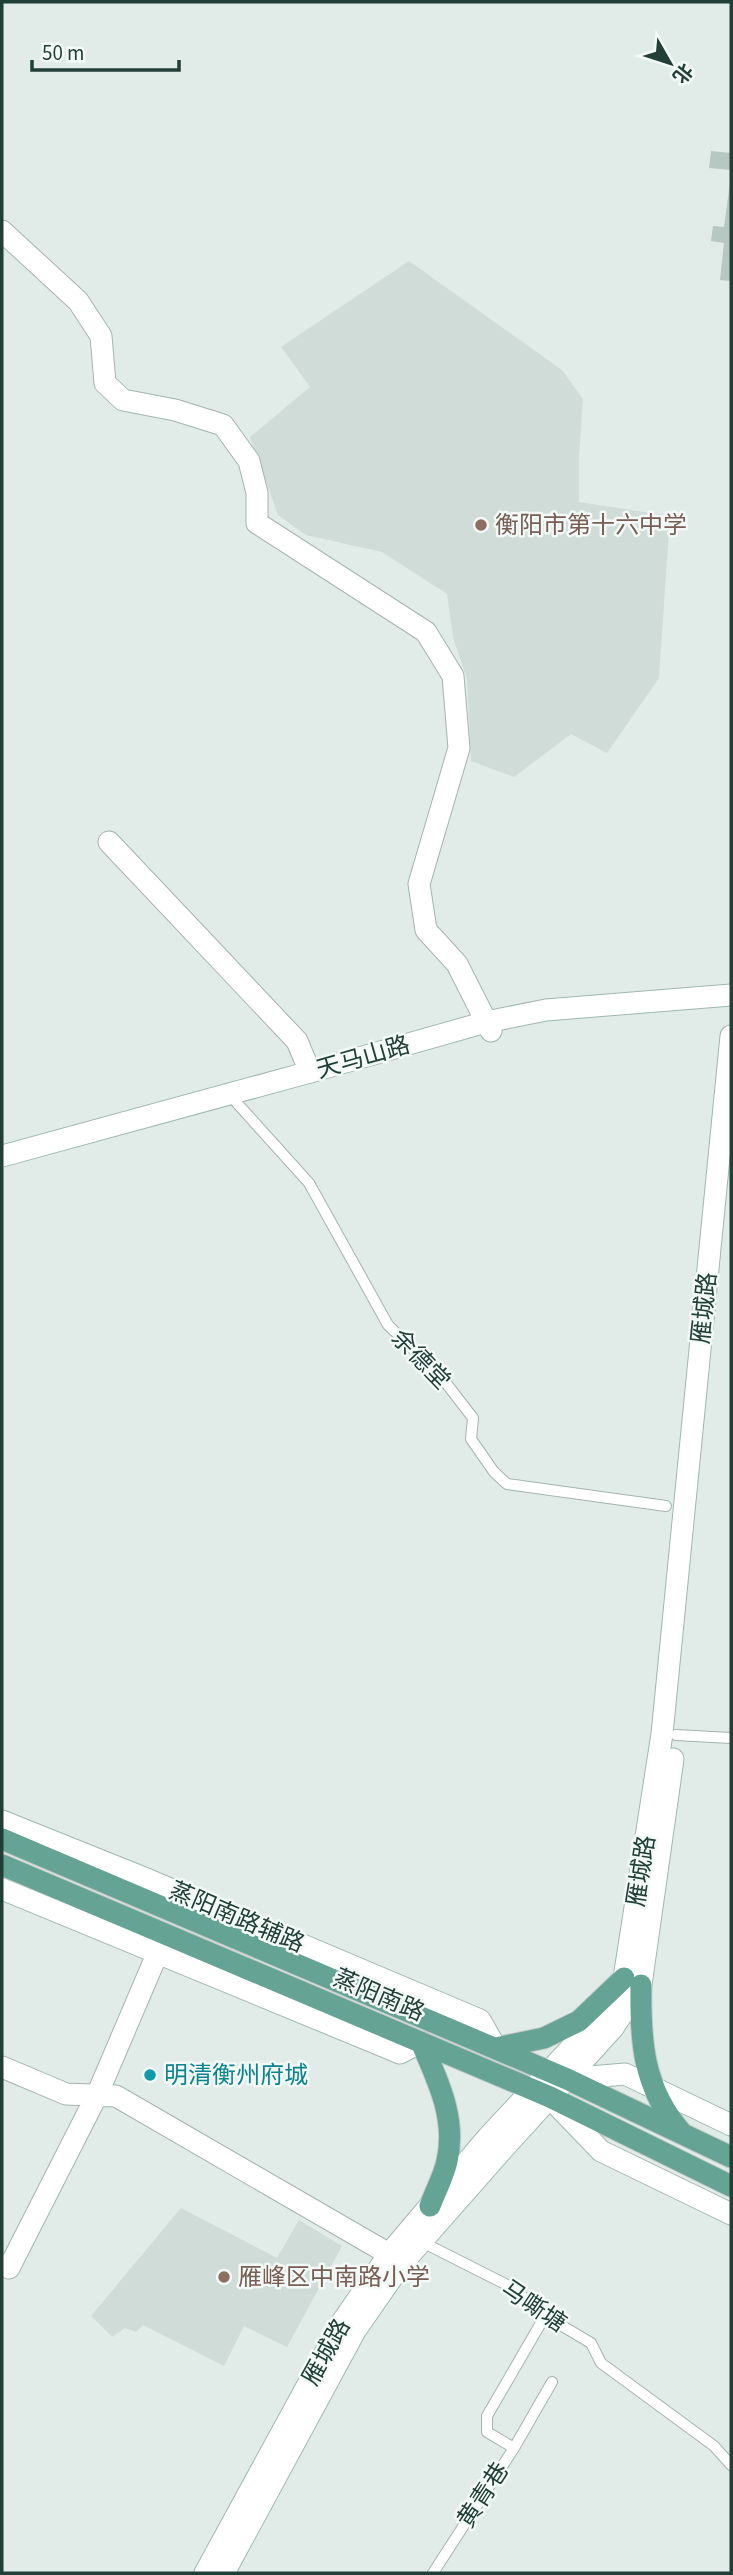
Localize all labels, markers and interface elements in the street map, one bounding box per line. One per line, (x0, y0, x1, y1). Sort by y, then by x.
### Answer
scale bar (32, 28, 178, 72)
north arrow (635, 28, 705, 98)
text: 50 m (42, 38, 84, 68)
text: 北 (666, 57, 699, 89)
place label: 衡阳市第十六中学 (495, 508, 687, 543)
marker: 衡阳市第十六中学 (473, 517, 489, 533)
street label: 天马山路 (312, 1027, 414, 1088)
street label: 雁城路 (683, 1270, 726, 1346)
street label: 余德堂 (383, 1321, 458, 1397)
street label: 雁城路 (619, 1833, 664, 1909)
street label: 蒸阳南路辅路 (164, 1873, 310, 1962)
street label: 蒸阳南路 (328, 1961, 430, 2030)
place label: 明清衡州府城 (164, 2058, 308, 2093)
marker: 明清衡州府城 (142, 2067, 158, 2083)
place label: 雁峰区中南路小学 (238, 2260, 430, 2295)
marker: 雁峰区中南路小学 (216, 2269, 232, 2285)
street label: 马嘶塘 (494, 2272, 573, 2341)
street label: 雁城路 (294, 2312, 359, 2392)
street label: 黄青巷 (449, 2456, 518, 2535)

